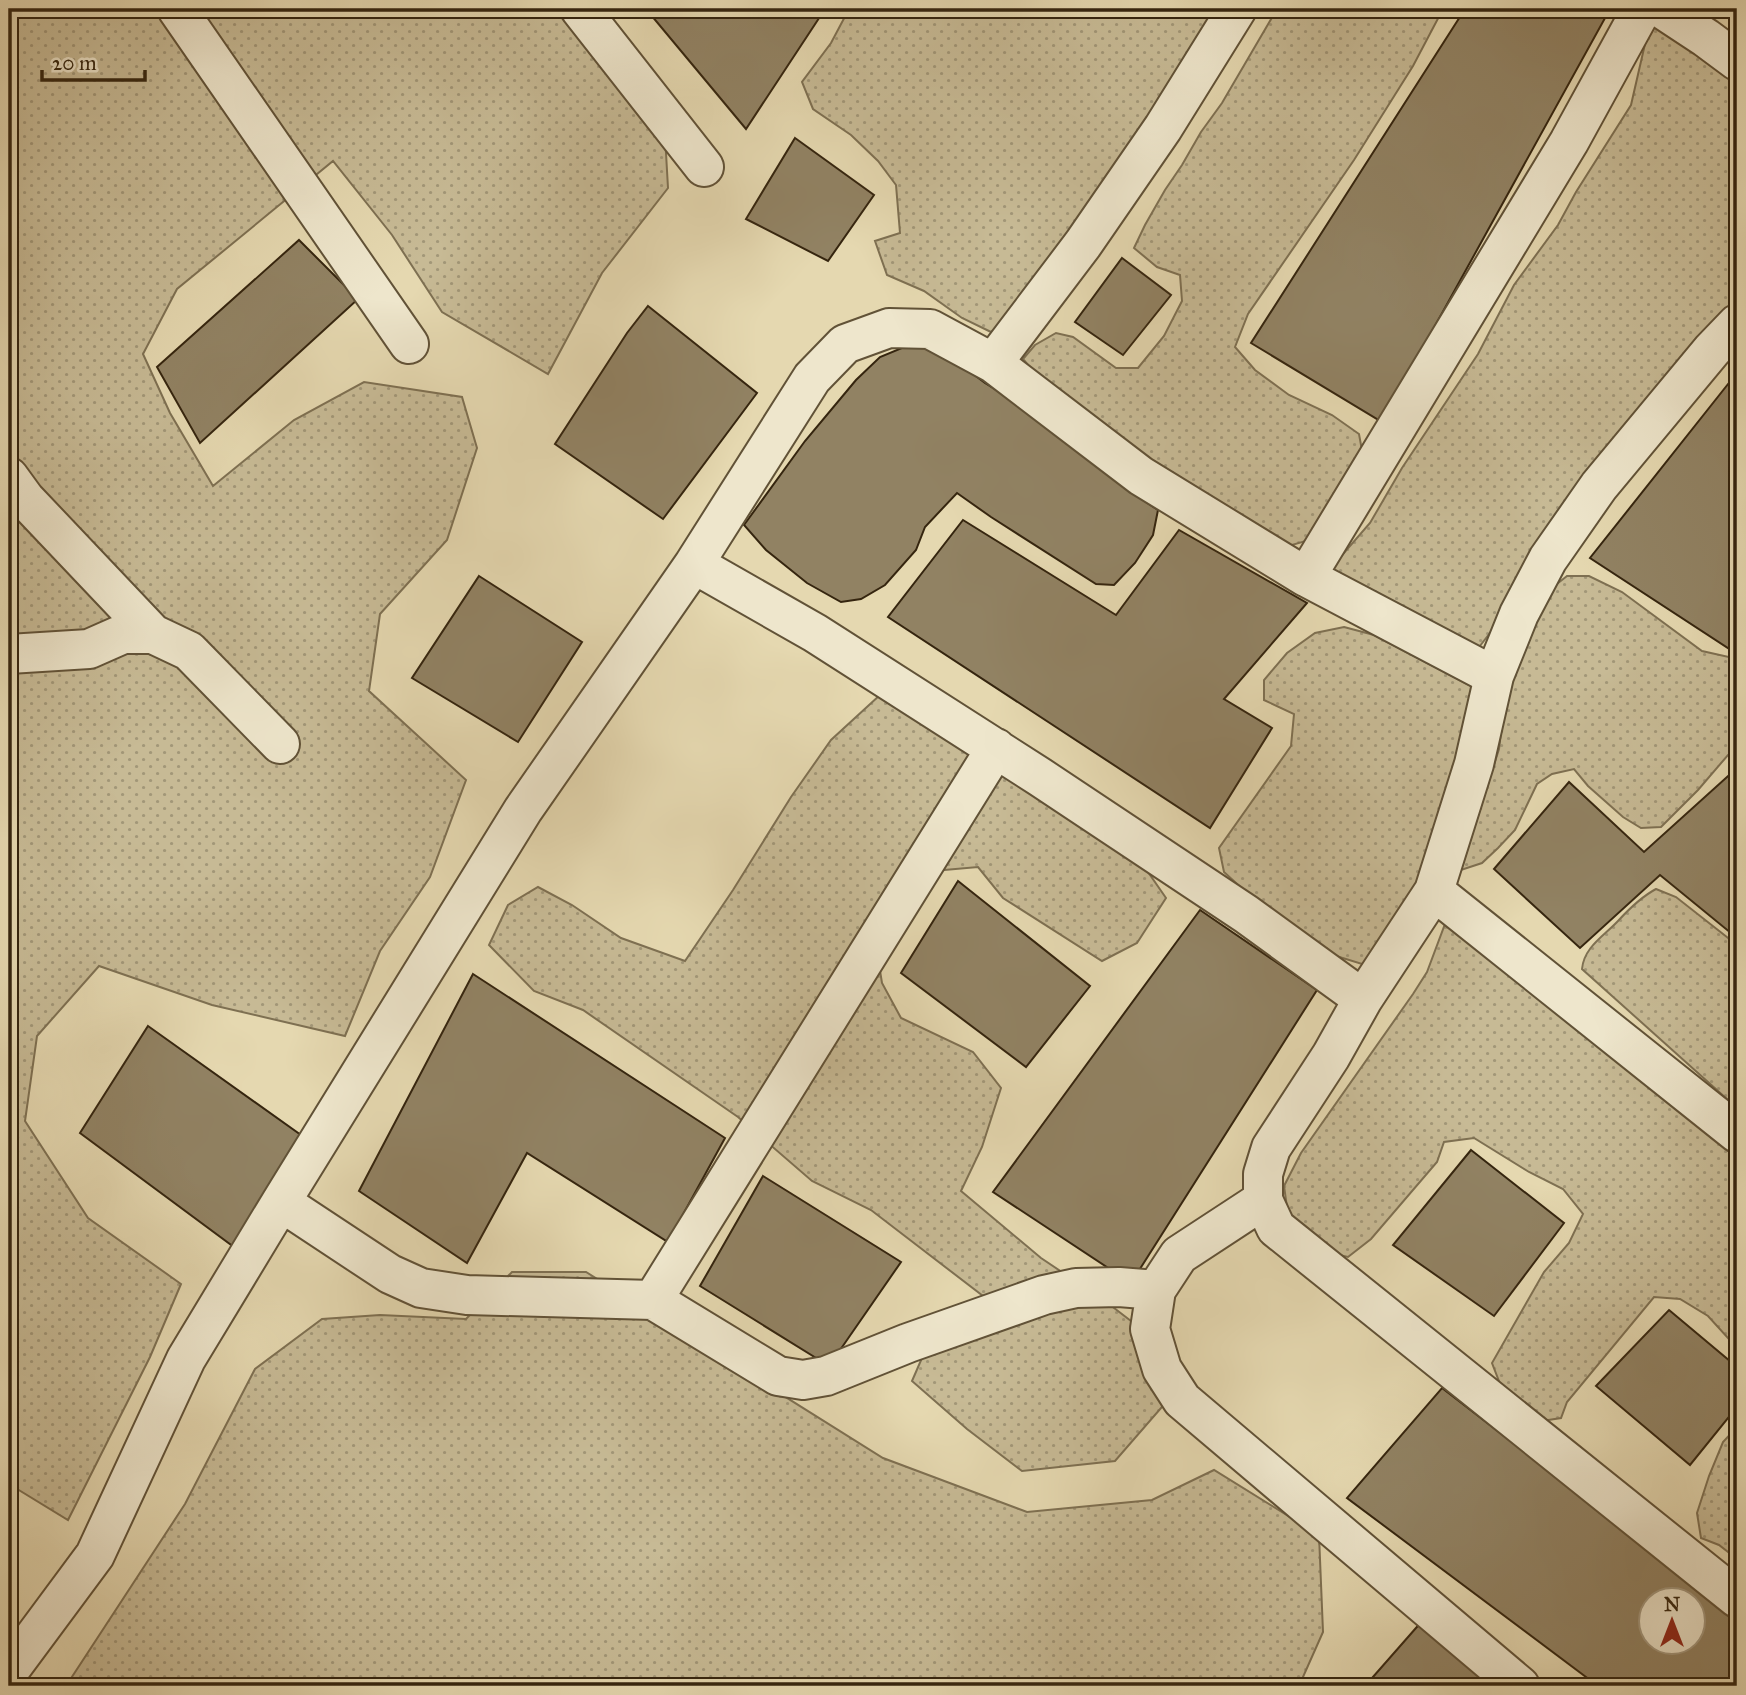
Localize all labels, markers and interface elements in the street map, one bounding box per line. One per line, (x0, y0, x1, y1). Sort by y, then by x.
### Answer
scale bar (42, 38, 145, 82)
text: 20 m (52, 50, 97, 76)
north arrow (1638, 1586, 1708, 1656)
text: N (1664, 1593, 1680, 1616)

